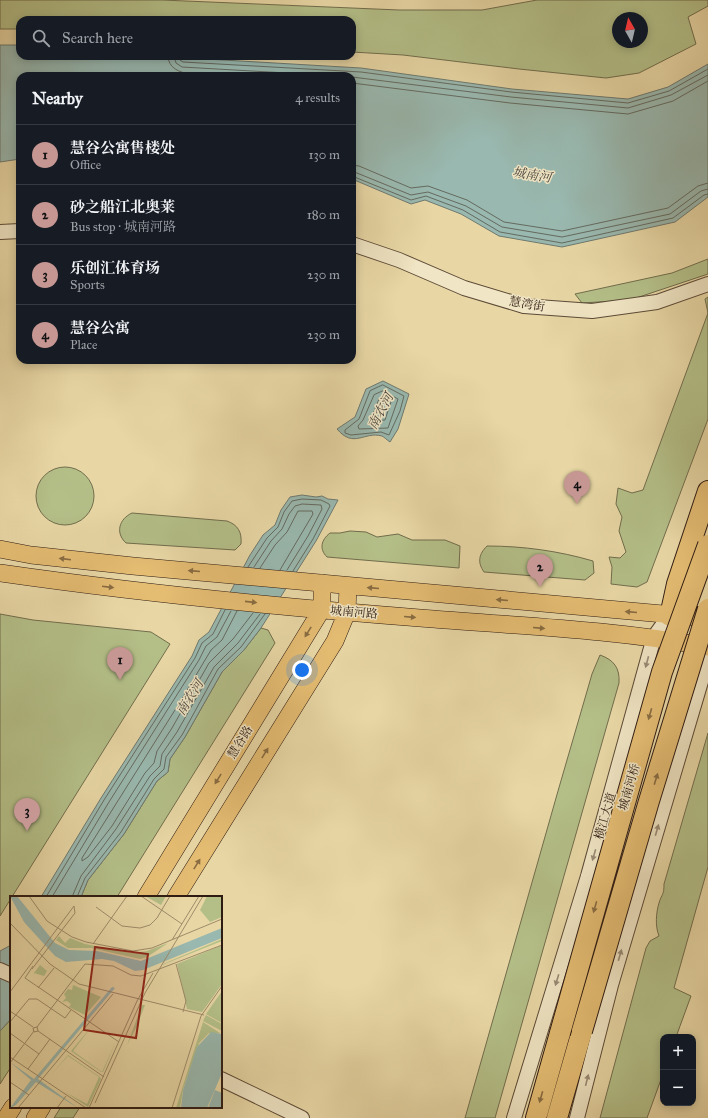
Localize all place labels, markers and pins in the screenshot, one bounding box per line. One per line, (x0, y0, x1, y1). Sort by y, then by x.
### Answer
pin: 4 (564, 471, 590, 504)
pin: 2 (527, 554, 553, 587)
pin: 1 (107, 647, 133, 680)
pin: 3 (14, 798, 40, 831)

